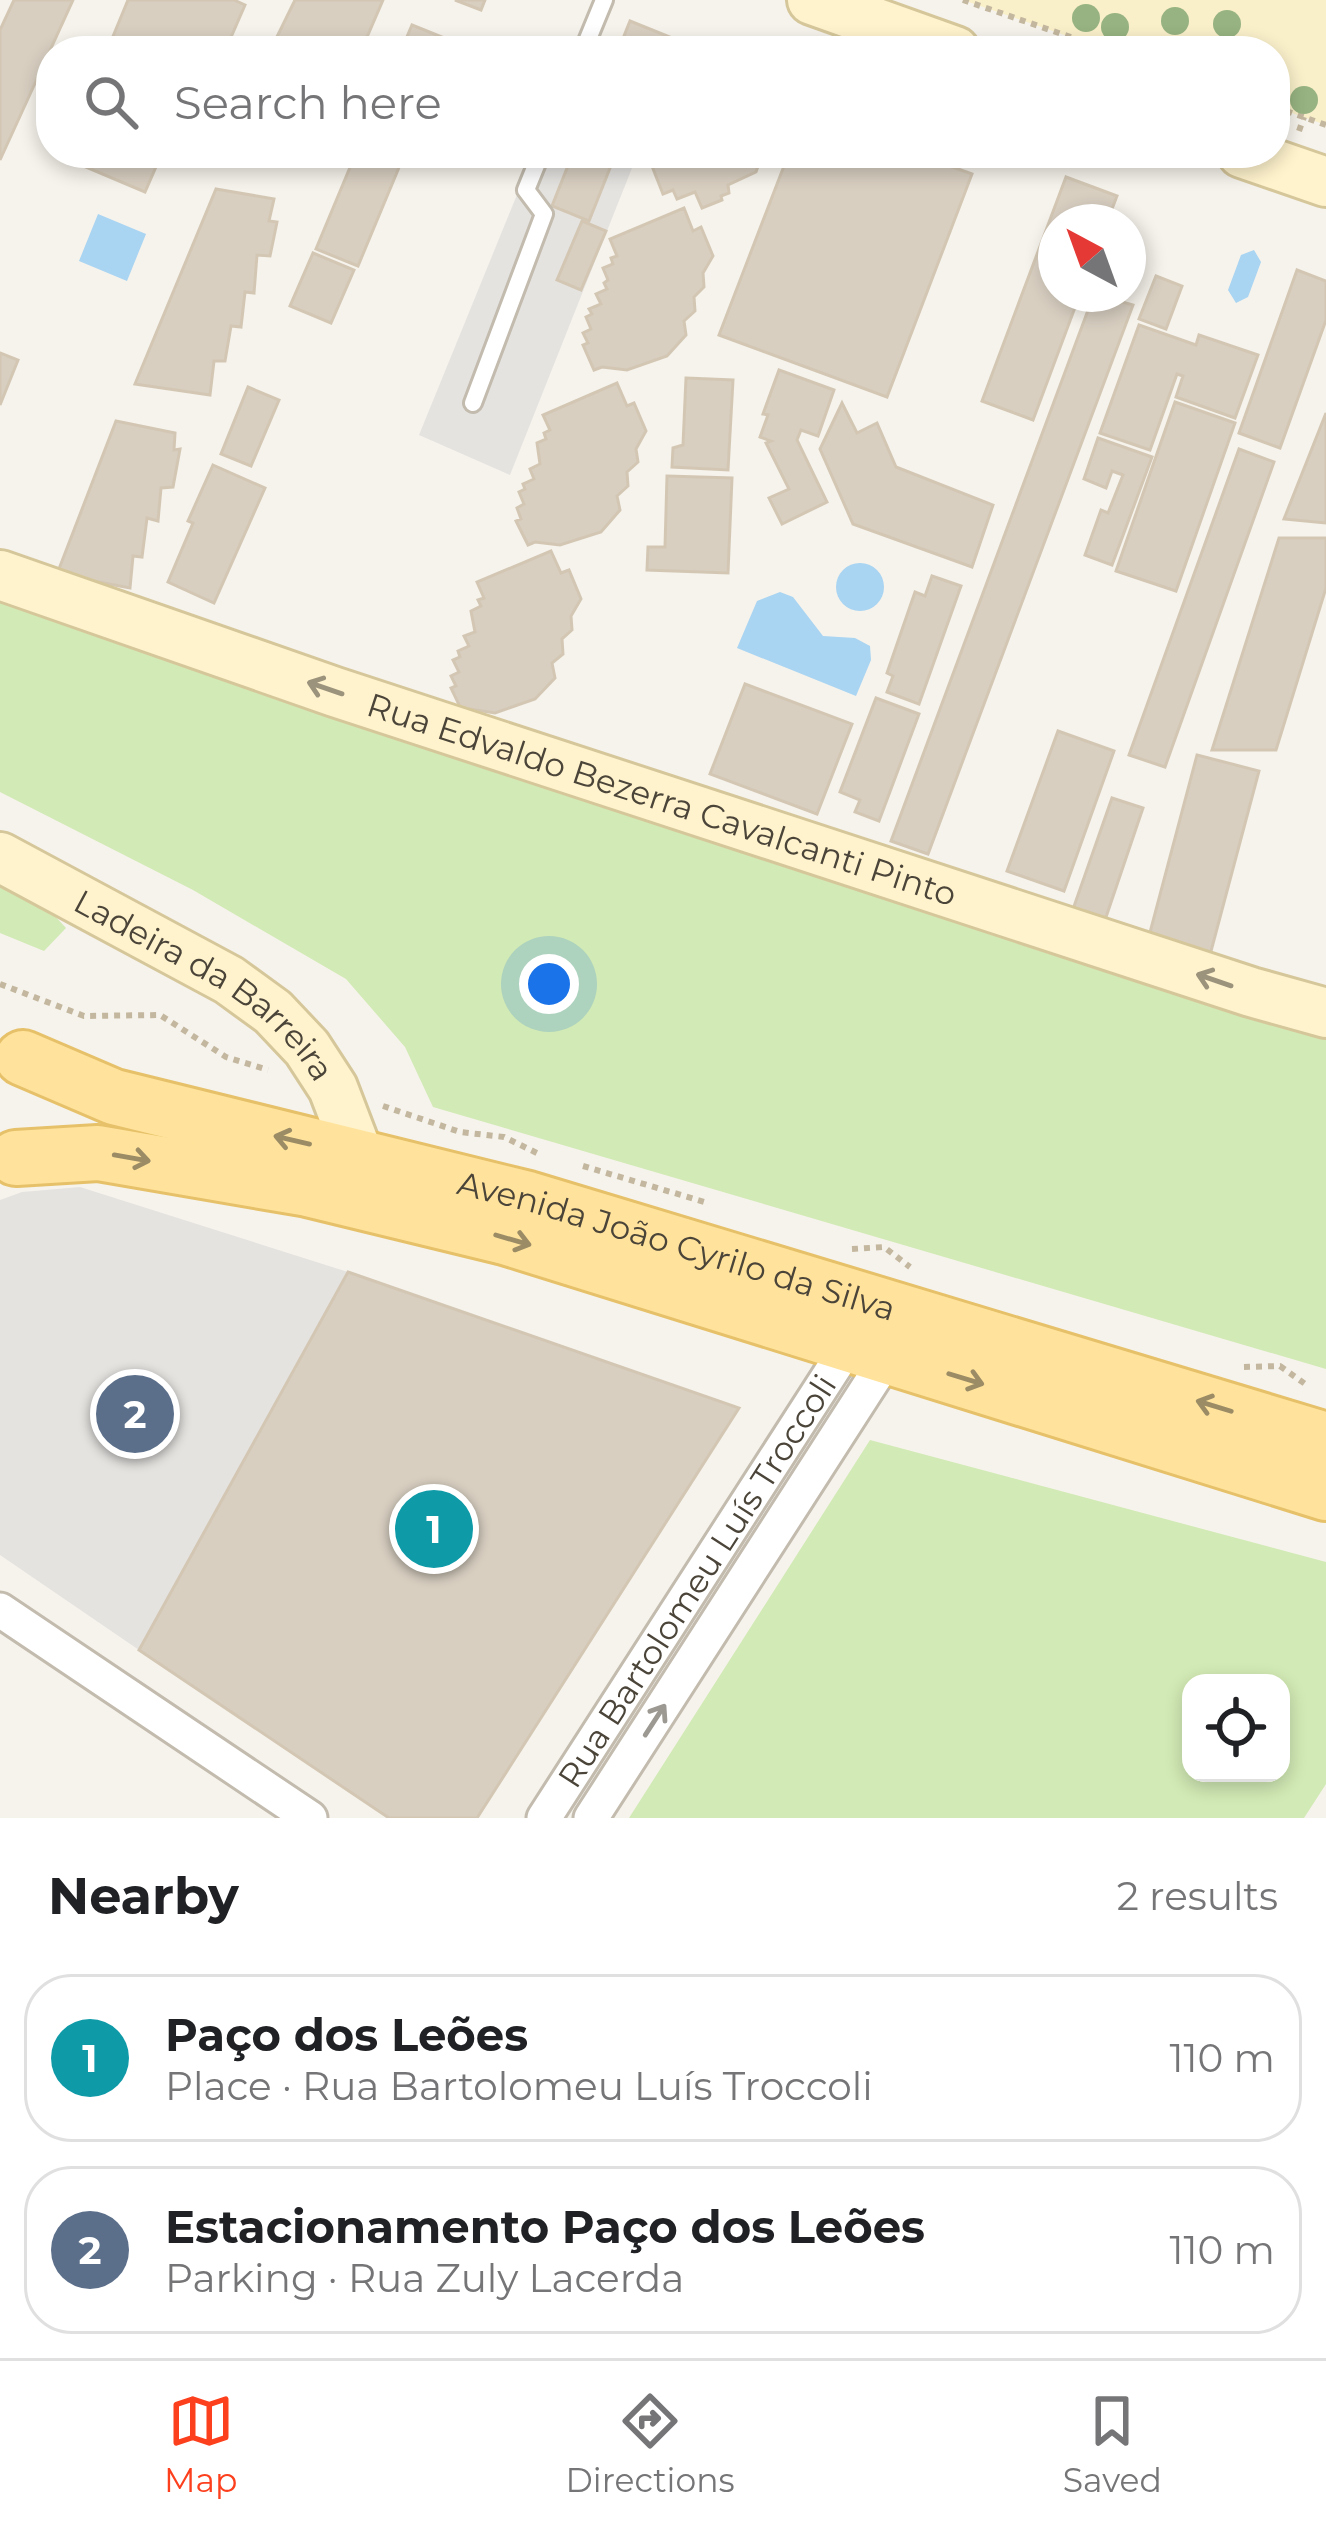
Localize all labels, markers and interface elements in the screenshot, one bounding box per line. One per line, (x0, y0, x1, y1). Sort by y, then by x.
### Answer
search box (36, 36, 1290, 168)
icon: search (78, 69, 144, 135)
text: Search here (174, 75, 442, 130)
north arrow (1038, 204, 1146, 312)
one-way arrow (307, 676, 344, 697)
street label: Rua Edvaldo Bezerra Cavalcanti Pinto (362, 684, 962, 914)
street label: Ladeira da Barreira (68, 881, 343, 1088)
your location (519, 954, 579, 1014)
one-way arrow (1196, 968, 1233, 989)
one-way arrow (273, 1128, 311, 1150)
one-way arrow (112, 1148, 151, 1171)
street label: Avenida João Cyrilo da Silva (454, 1162, 900, 1329)
one-way arrow (493, 1230, 531, 1252)
street label: Rua Bartolomeu Luís Troccoli (549, 1367, 844, 1795)
pin: 2 (96, 1369, 174, 1459)
one-way arrow (946, 1370, 984, 1392)
one-way arrow (1196, 1394, 1234, 1416)
pin: 1 (395, 1484, 473, 1574)
map controls (1182, 1674, 1290, 1782)
button: locate (1182, 1674, 1290, 1782)
one-way arrow (642, 1703, 667, 1737)
text: Nearby (48, 1865, 239, 1927)
text: 2 results (1117, 1872, 1278, 1920)
text: Paço dos Leões (165, 2007, 528, 2062)
text: 1 (82, 2034, 98, 2082)
text: 110 m (1169, 2034, 1275, 2082)
text: Place · Rua Bartolomeu Luís Troccoli (165, 2062, 873, 2110)
text: Estacionamento Paço dos Leões (165, 2199, 925, 2254)
text: 2 (78, 2226, 102, 2274)
text: 110 m (1169, 2226, 1275, 2274)
text: Parking · Rua Zuly Lacerda (165, 2254, 684, 2302)
tab: Map (164, 2388, 237, 2500)
tab: Directions (566, 2388, 735, 2500)
tab: Saved (1063, 2388, 1162, 2500)

